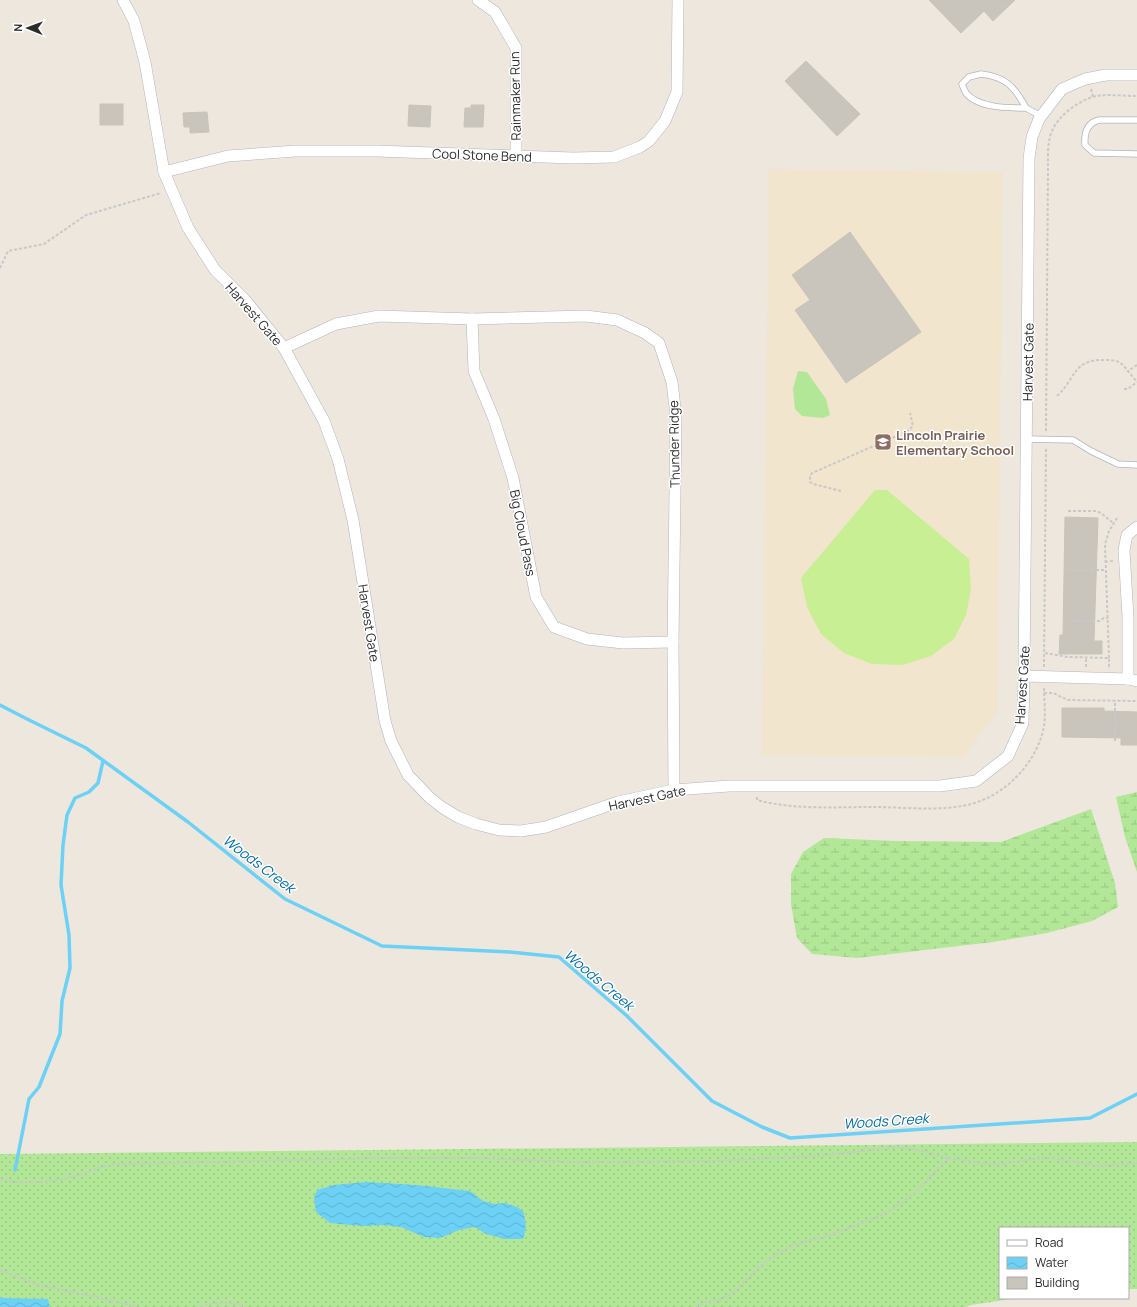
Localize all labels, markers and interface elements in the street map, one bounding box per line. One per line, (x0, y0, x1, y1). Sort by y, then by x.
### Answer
north arrow (8, 8, 48, 48)
text: N (10, 24, 25, 32)
street label: Rainmaker Run (505, 51, 525, 141)
street label: Cool Stone Bend (432, 144, 532, 166)
street label: Harvest Gate (222, 279, 287, 350)
street label: Harvest Gate (1018, 322, 1038, 401)
street label: Thunder Ridge (664, 400, 684, 488)
place label: Lincoln Prairie Elementary School (896, 426, 1014, 459)
school or university icon: Lincoln Prairie Elementary School (873, 432, 893, 452)
street label: Big Cloud Pass (506, 488, 540, 578)
street label: Harvest Gate (354, 583, 384, 663)
street label: Harvest Gate (1010, 645, 1034, 725)
street label: Harvest Gate (607, 781, 688, 815)
water label: Woods Creek (219, 830, 301, 898)
water label: Woods Creek (560, 945, 640, 1016)
water label: Woods Creek (843, 1108, 931, 1133)
legend (999, 1227, 1129, 1299)
text: Road (1035, 1234, 1063, 1251)
text: Water (1035, 1254, 1069, 1271)
text: Building (1035, 1274, 1079, 1291)

